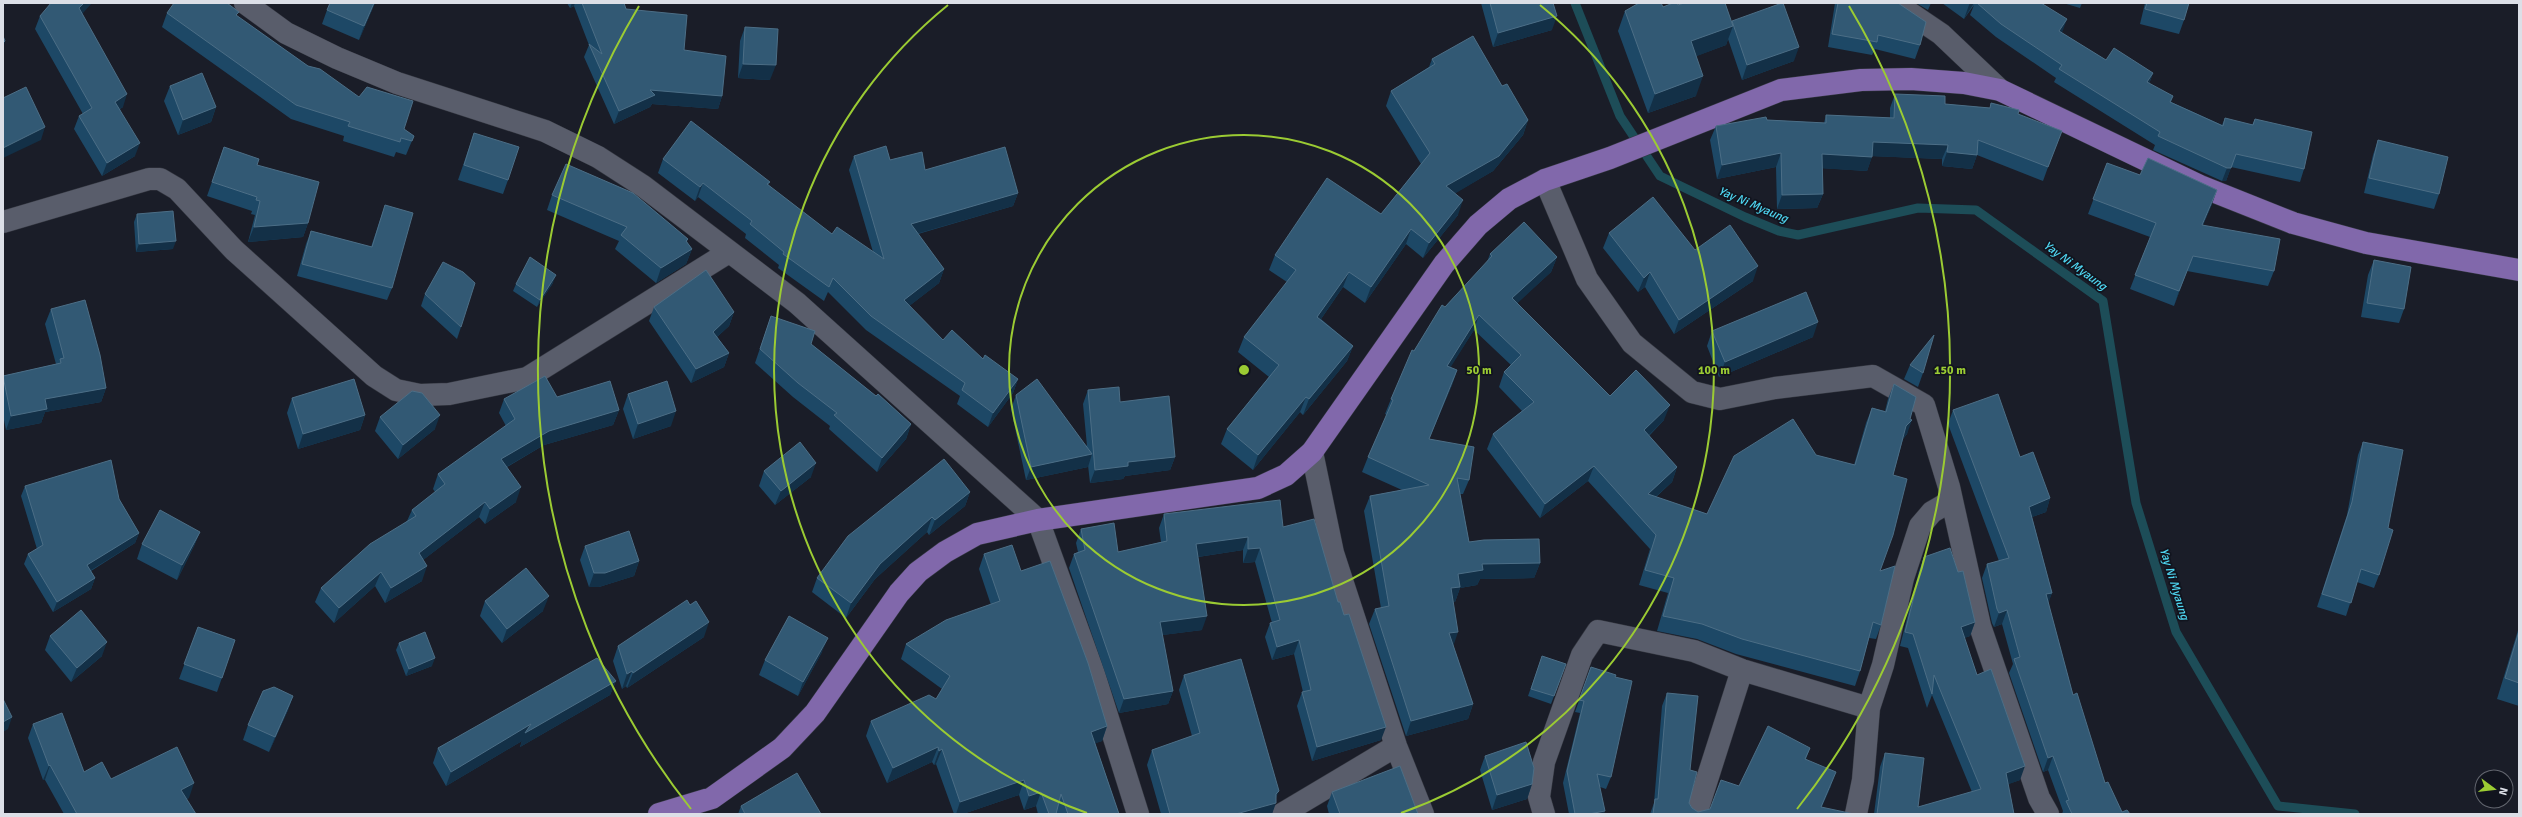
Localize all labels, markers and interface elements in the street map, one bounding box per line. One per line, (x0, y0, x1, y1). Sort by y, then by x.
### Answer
water label: Yay Ni Myaung (1716, 184, 1792, 227)
water label: Yay Ni Myaung (2040, 238, 2111, 295)
centre of rings (1237, 363, 1251, 377)
text: 50 m (1466, 363, 1492, 378)
text: 100 m (1698, 363, 1730, 378)
text: 150 m (1934, 363, 1966, 378)
water label: Yay Ni Myaung (2156, 546, 2193, 623)
north arrow (2474, 769, 2514, 809)
text: N (2496, 786, 2510, 797)

